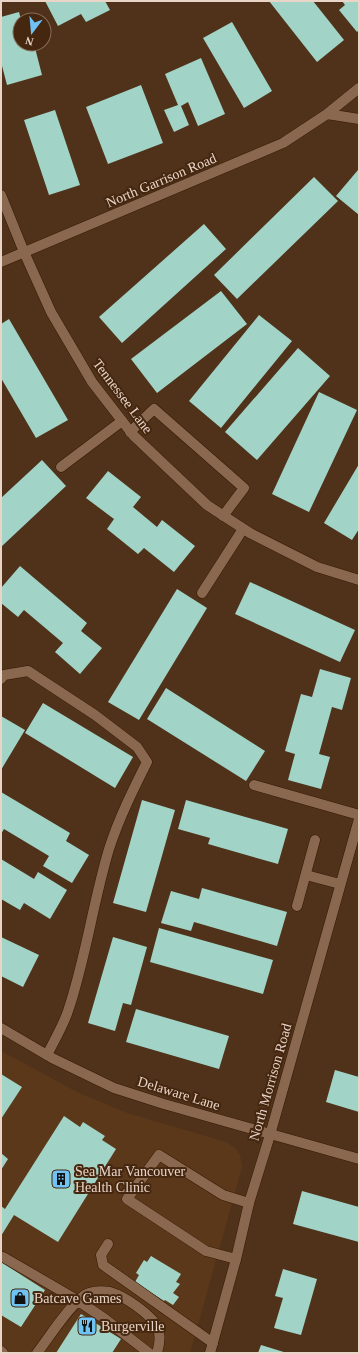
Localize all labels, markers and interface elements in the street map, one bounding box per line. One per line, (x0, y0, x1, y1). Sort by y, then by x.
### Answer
north arrow (12, 12, 52, 52)
text: N (24, 35, 35, 48)
street label: North Garrison Road (104, 150, 219, 210)
street label: Tennessee Lane (90, 356, 155, 436)
street label: North Morrison Road (247, 1022, 294, 1143)
street label: Delaware Lane (136, 1074, 222, 1113)
place label: Sea Mar Vancouver Health Clinic (75, 1164, 185, 1195)
building icon: Sea Mar Vancouver Health Clinic (50, 1168, 72, 1190)
shop icon: Batcave Games (9, 1287, 31, 1309)
place label: Batcave Games (34, 1291, 121, 1306)
restaurant icon: Burgerville (76, 1315, 98, 1337)
place label: Burgerville (101, 1319, 165, 1334)

